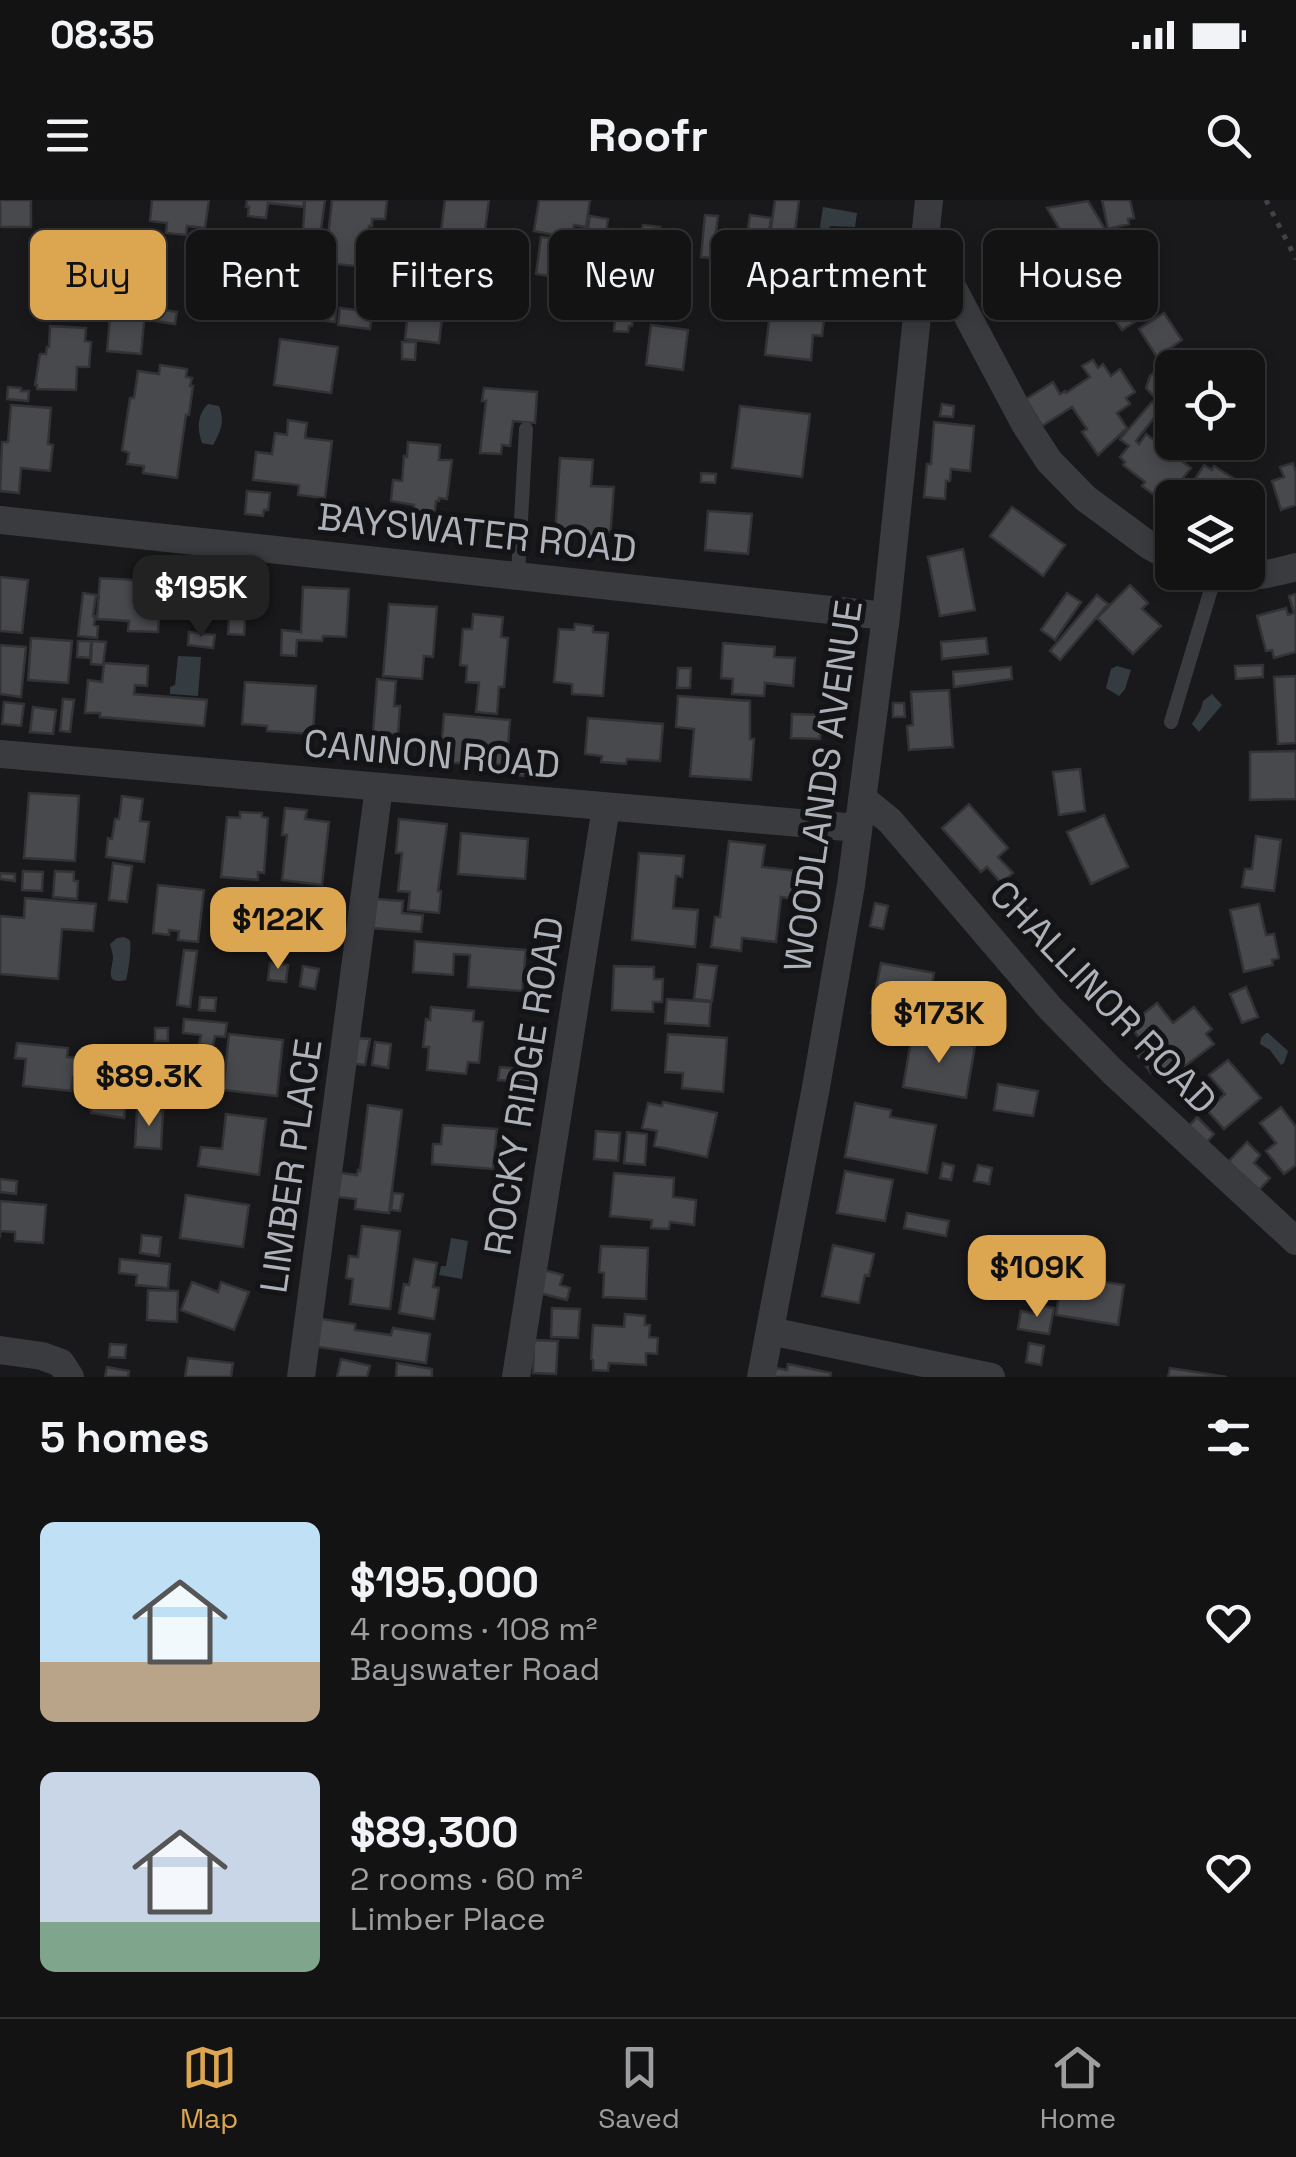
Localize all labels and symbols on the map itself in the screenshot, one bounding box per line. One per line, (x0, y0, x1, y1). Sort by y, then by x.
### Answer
street label: BAYSWATER ROAD (315, 492, 639, 574)
pin: $195K (131, 555, 271, 640)
street label: WOODLANDS AVENUE (773, 597, 873, 975)
street label: CANNON ROAD (302, 719, 562, 789)
street label: CHALLINOR ROAD (979, 870, 1227, 1124)
pin: $122K (208, 887, 348, 972)
street label: ROCKY RIDGE ROAD (474, 913, 574, 1259)
pin: $173K (869, 981, 1009, 1066)
street label: LIMBER PLACE (249, 1036, 333, 1296)
pin: $89.3K (68, 1044, 230, 1129)
pin: $109K (967, 1235, 1107, 1320)

